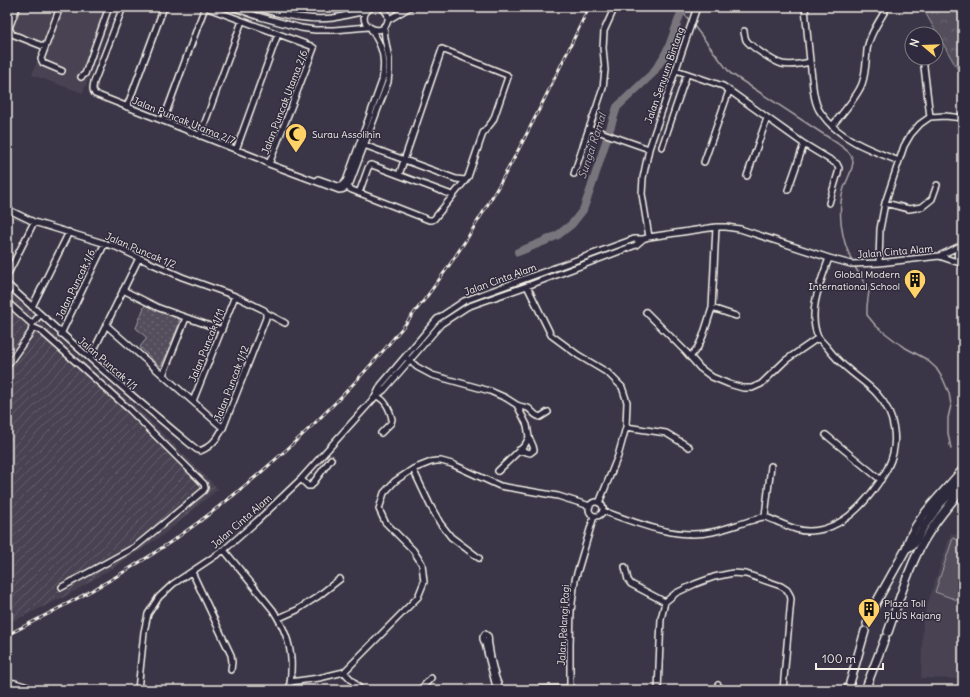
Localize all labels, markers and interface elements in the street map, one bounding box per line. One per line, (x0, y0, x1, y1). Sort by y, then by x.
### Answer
street label: Jalan Senyum Bintang (642, 25, 687, 125)
north arrow (904, 26, 944, 66)
text: N (907, 37, 922, 49)
street label: Jalan Puncak Utama 2/6 (259, 48, 310, 156)
street label: Jalan Puncak Utama 2/7 (131, 94, 237, 147)
water label: Sungai Ramal (575, 110, 610, 181)
mosque icon: Surau Assolihin (283, 121, 309, 154)
place label: Surau Assolihin (312, 128, 381, 141)
street label: Jalan Puncak 1/2 (103, 230, 179, 271)
street label: Jalan Cinta Alam (857, 242, 934, 261)
street label: Jalan Puncak 1/6 (53, 247, 98, 321)
street label: Jalan Cinta Alam (462, 260, 538, 299)
building icon: Global Modern International School (902, 267, 928, 300)
place label: Global Modern International School (809, 268, 900, 293)
street label: Jalan Puncak 1/11 (186, 306, 227, 384)
street label: Jalan Puncak 1/1 (75, 334, 140, 393)
street label: Jalan Puncak 1/12 (211, 343, 252, 423)
street label: Jalan Cinta Alam (208, 491, 274, 551)
street label: Jalan Pelangi Pagi (555, 584, 572, 666)
building icon: Plaza Toll PLUS Kajang (856, 596, 882, 629)
place label: Plaza Toll PLUS Kajang (884, 597, 941, 622)
scale bar (816, 645, 883, 671)
text: 100 m (822, 651, 856, 666)

